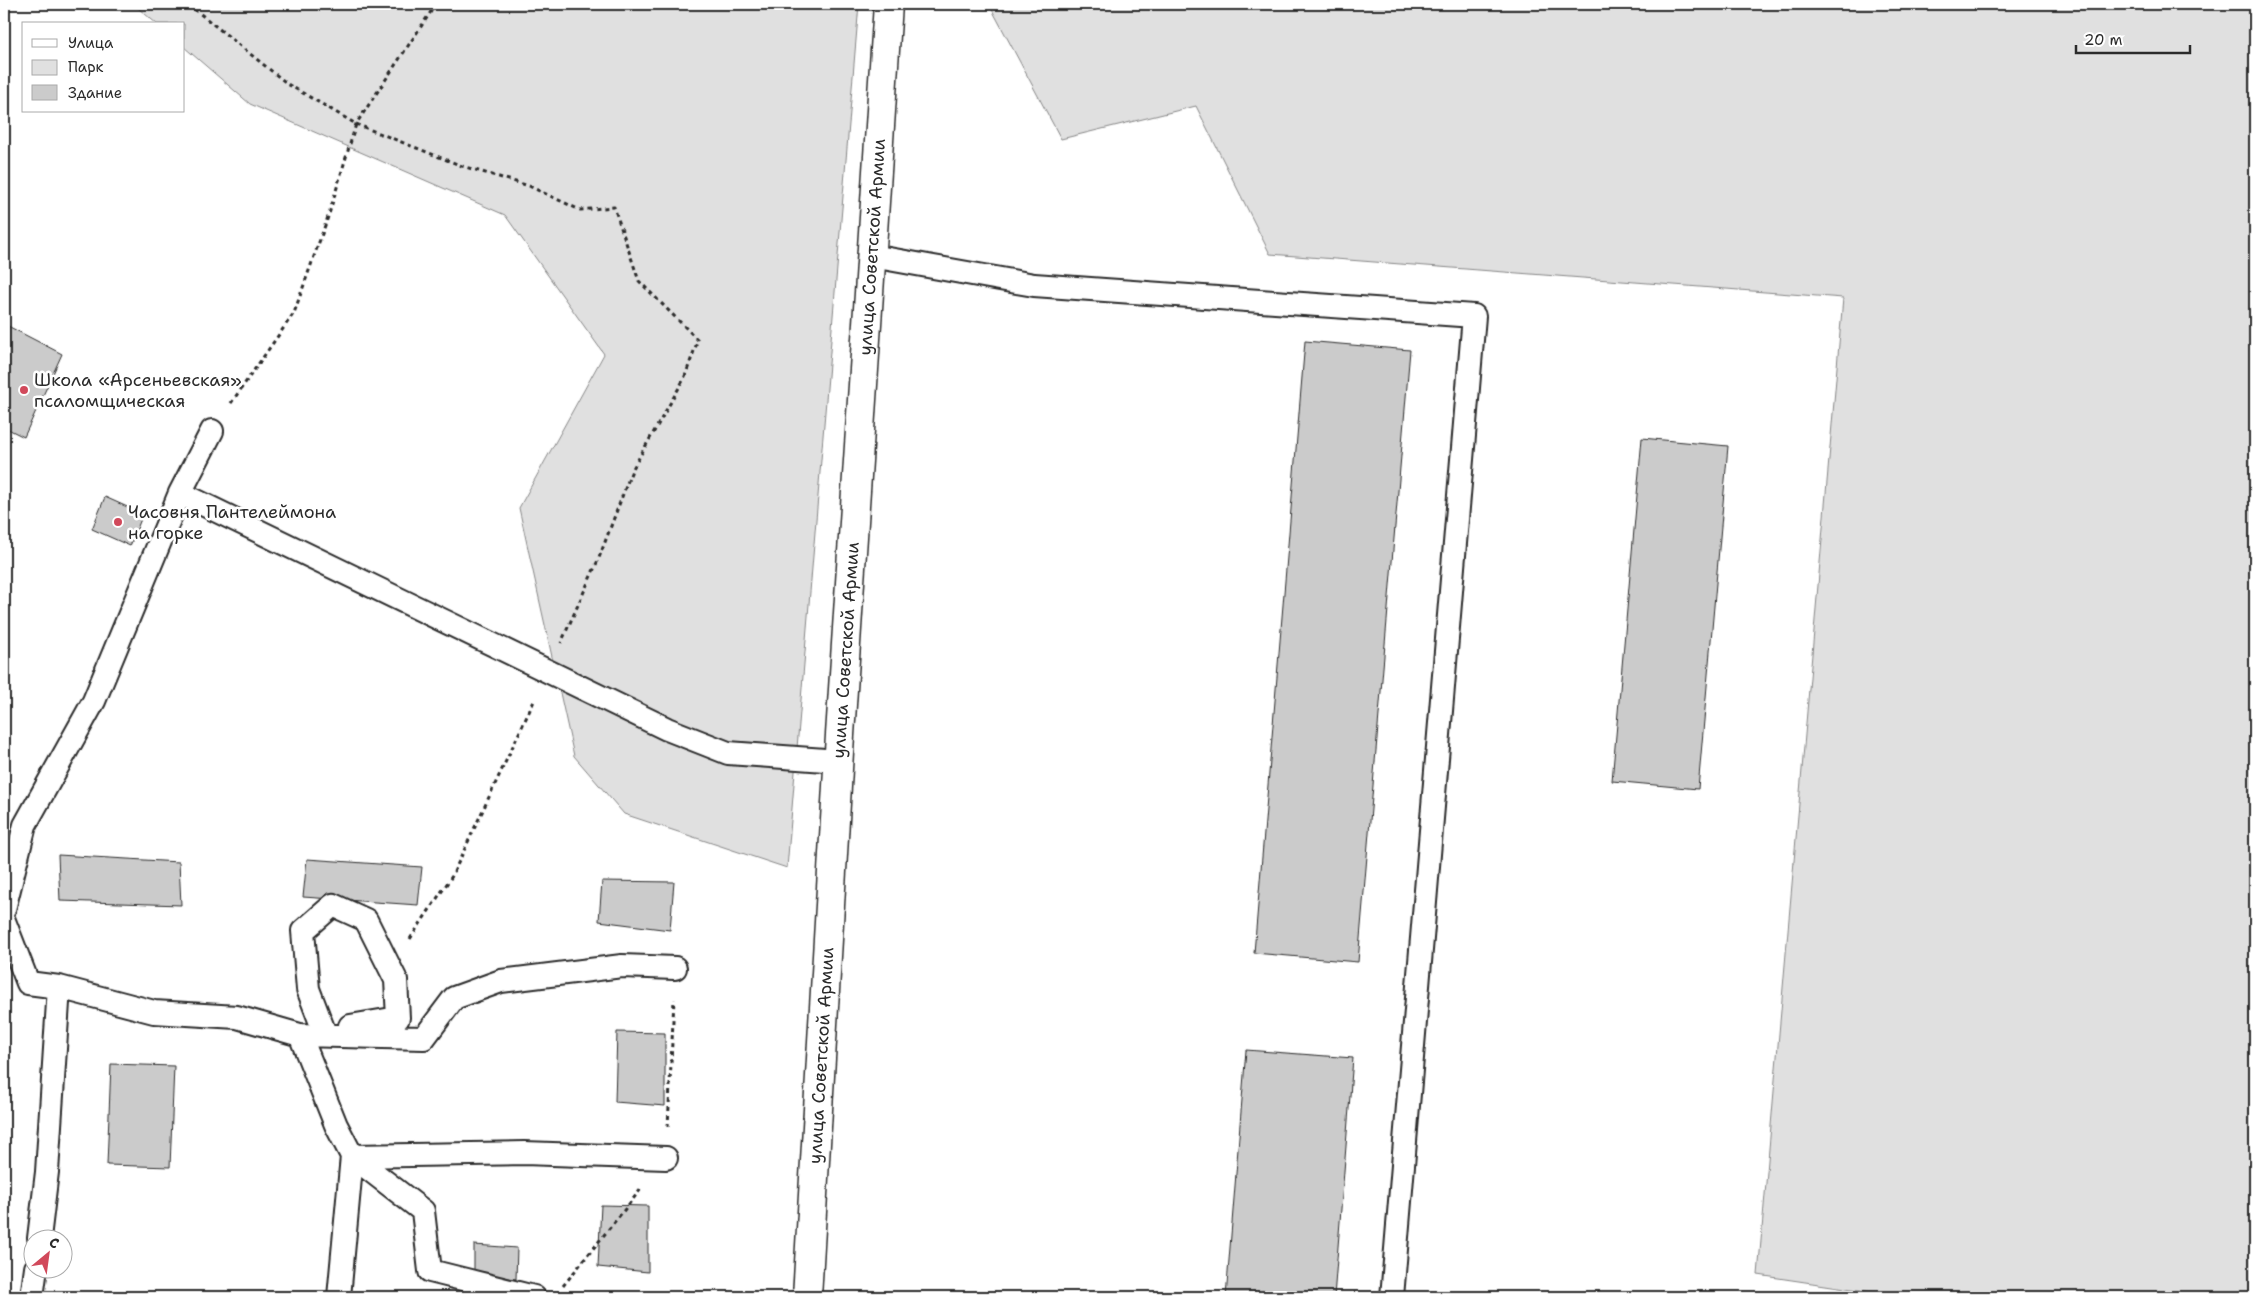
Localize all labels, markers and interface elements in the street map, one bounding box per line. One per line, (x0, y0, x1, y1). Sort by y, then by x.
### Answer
legend (22, 22, 185, 112)
scale bar (2076, 22, 2190, 54)
text: 20 m (2084, 30, 2123, 50)
text: Улица (68, 33, 114, 53)
text: Парк (68, 57, 104, 77)
text: Здание (68, 83, 122, 103)
street label: улица Советской Армии (853, 138, 891, 356)
place label: Школа «Арсеньевская» псаломщическая (34, 368, 242, 413)
marker: Школа «Арсеньевская» псаломщическая (18, 384, 30, 396)
place label: Часовня Пантелеймона на горке (128, 500, 336, 545)
marker: Часовня Пантелеймона на горке (112, 516, 124, 528)
street label: улица Советской Армии (827, 541, 865, 759)
street label: улица Советской Армии (803, 946, 840, 1164)
north arrow (22, 1228, 72, 1278)
text: С (46, 1233, 62, 1253)

